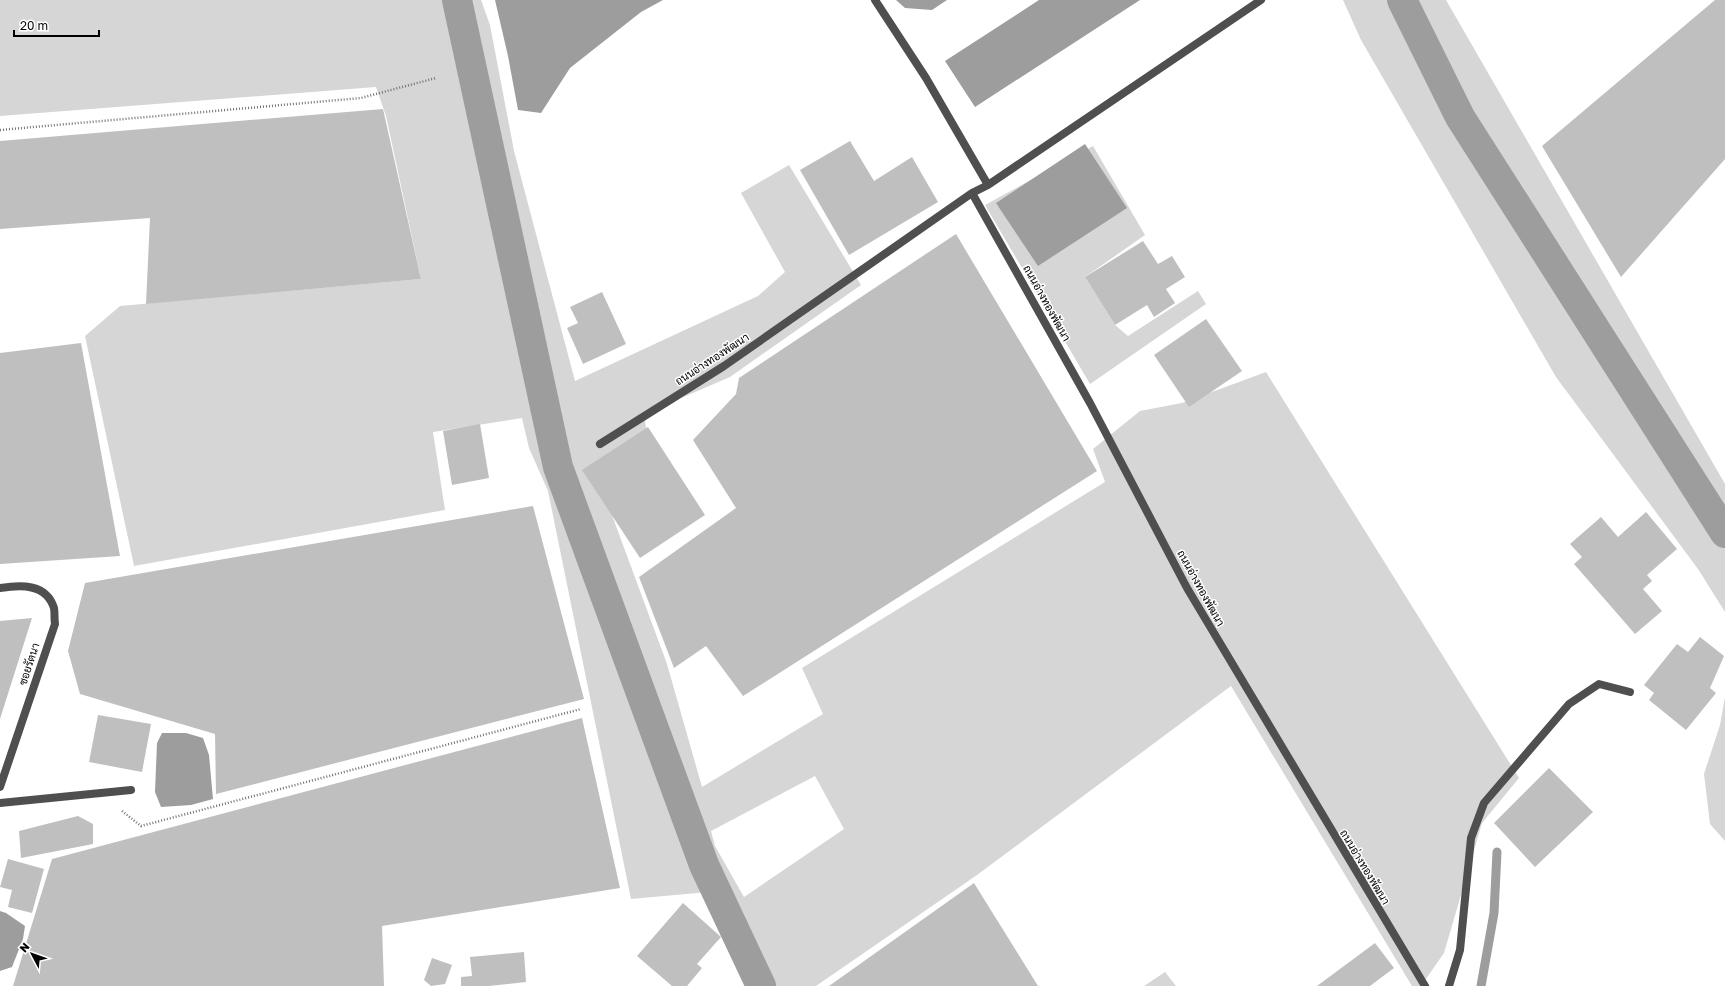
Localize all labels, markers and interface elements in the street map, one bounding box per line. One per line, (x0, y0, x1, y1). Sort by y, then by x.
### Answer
scale bar (14, 12, 99, 38)
text: 20 m (20, 18, 48, 33)
street label: ถนนอ่างทองพัฒนา (1021, 262, 1074, 343)
street label: ถนนอ่างทองพัฒนา (672, 330, 751, 387)
street label: ถนนอ่างทองพัฒนา (1175, 547, 1228, 628)
street label: ซอยรัตนา (16, 641, 41, 687)
street label: ถนนอ่างทองพัฒนา (1338, 827, 1393, 907)
north arrow (12, 934, 52, 974)
text: N (16, 940, 32, 955)

